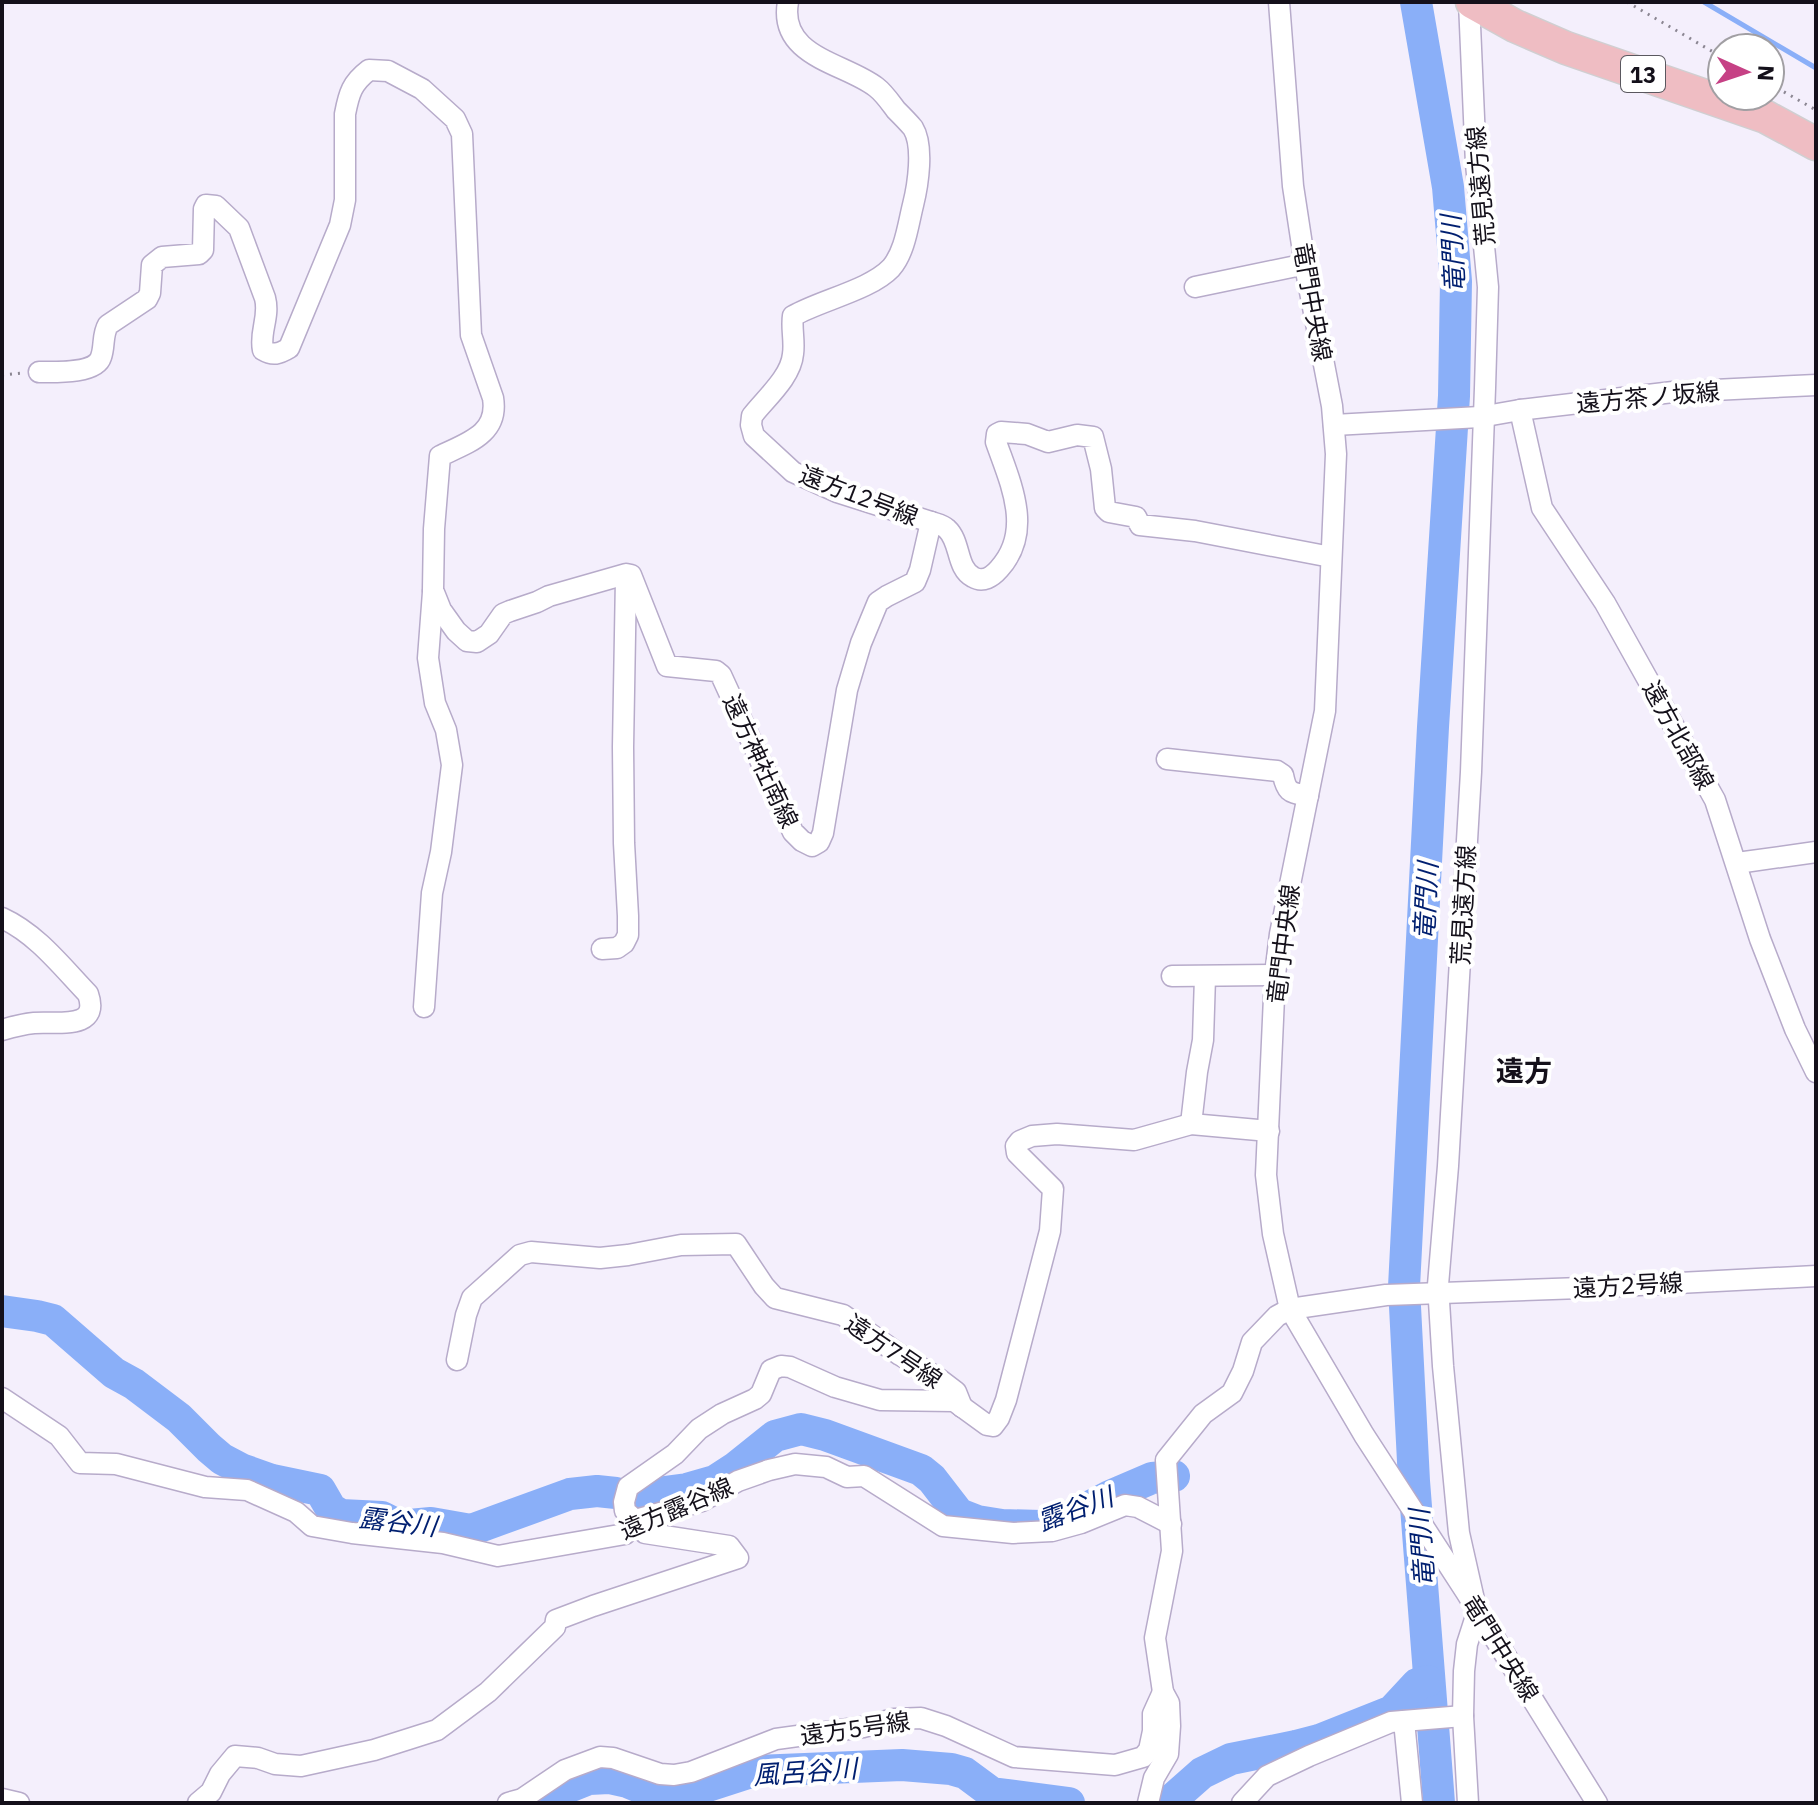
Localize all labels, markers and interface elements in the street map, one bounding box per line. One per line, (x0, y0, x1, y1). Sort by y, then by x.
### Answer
north arrow (1706, 32, 1786, 112)
road number: 13 (1621, 56, 1665, 92)
text: N (1752, 64, 1781, 82)
street label: 荒見遠方線 (1459, 125, 1501, 247)
water label: 竜門川 (1433, 211, 1471, 294)
street label: 竜門中央線 (1287, 240, 1339, 364)
street label: 遠方茶ノ坂線 (1575, 375, 1721, 419)
street label: 遠方12号線 (795, 458, 923, 532)
street label: 遠方北部線 (1636, 675, 1722, 795)
street label: 遠方神社南線 (716, 689, 806, 833)
street label: 荒見遠方線 (1444, 844, 1482, 966)
water label: 竜門川 (1406, 858, 1444, 941)
street label: 竜門中央線 (1260, 882, 1306, 1006)
district label: 遠方 (1496, 1052, 1552, 1089)
street label: 遠方2号線 (1572, 1266, 1684, 1304)
street label: 遠方7号線 (839, 1307, 949, 1395)
street label: 遠方露谷線 (615, 1470, 737, 1546)
water label: 露谷川 (1033, 1478, 1120, 1537)
water label: 露谷川 (357, 1499, 442, 1543)
water label: 竜門川 (1401, 1505, 1441, 1588)
street label: 竜門中央線 (1456, 1589, 1546, 1707)
street label: 遠方5号線 (798, 1704, 912, 1752)
water label: 風呂谷川 (752, 1750, 861, 1792)

